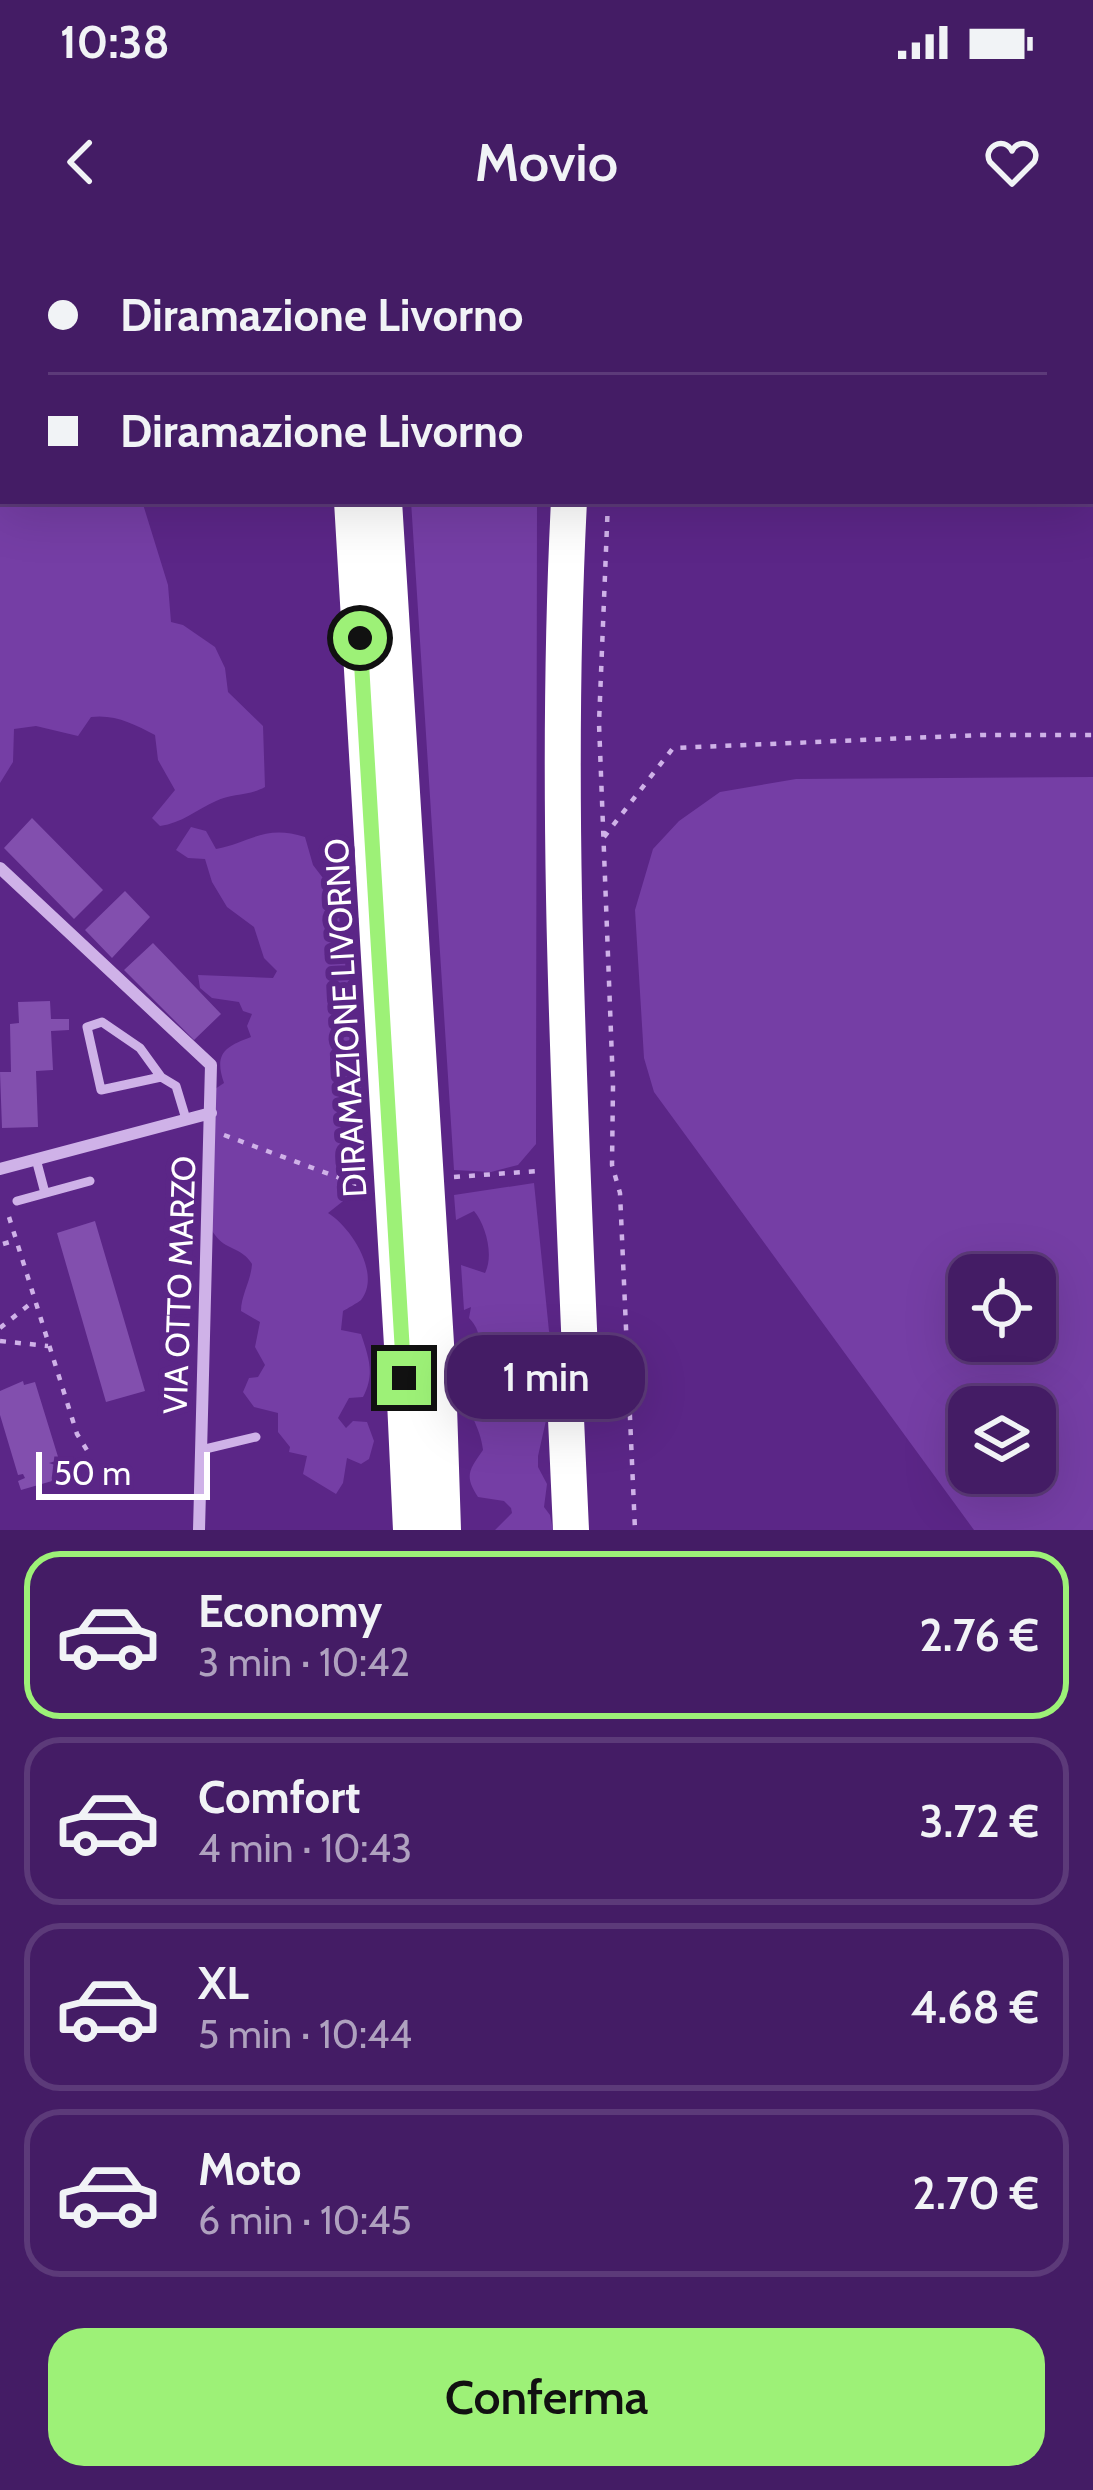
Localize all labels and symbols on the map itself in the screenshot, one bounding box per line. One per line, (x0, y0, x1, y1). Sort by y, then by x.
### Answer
route start (333, 611, 387, 665)
street label: DIRAMAZIONE LIVORNO (316, 838, 374, 1198)
street label: VIA OTTO MARZO (155, 1155, 203, 1415)
callout: 1 min (446, 1336, 644, 1420)
route end (377, 1351, 431, 1405)
scale bar (36, 1446, 210, 1499)

